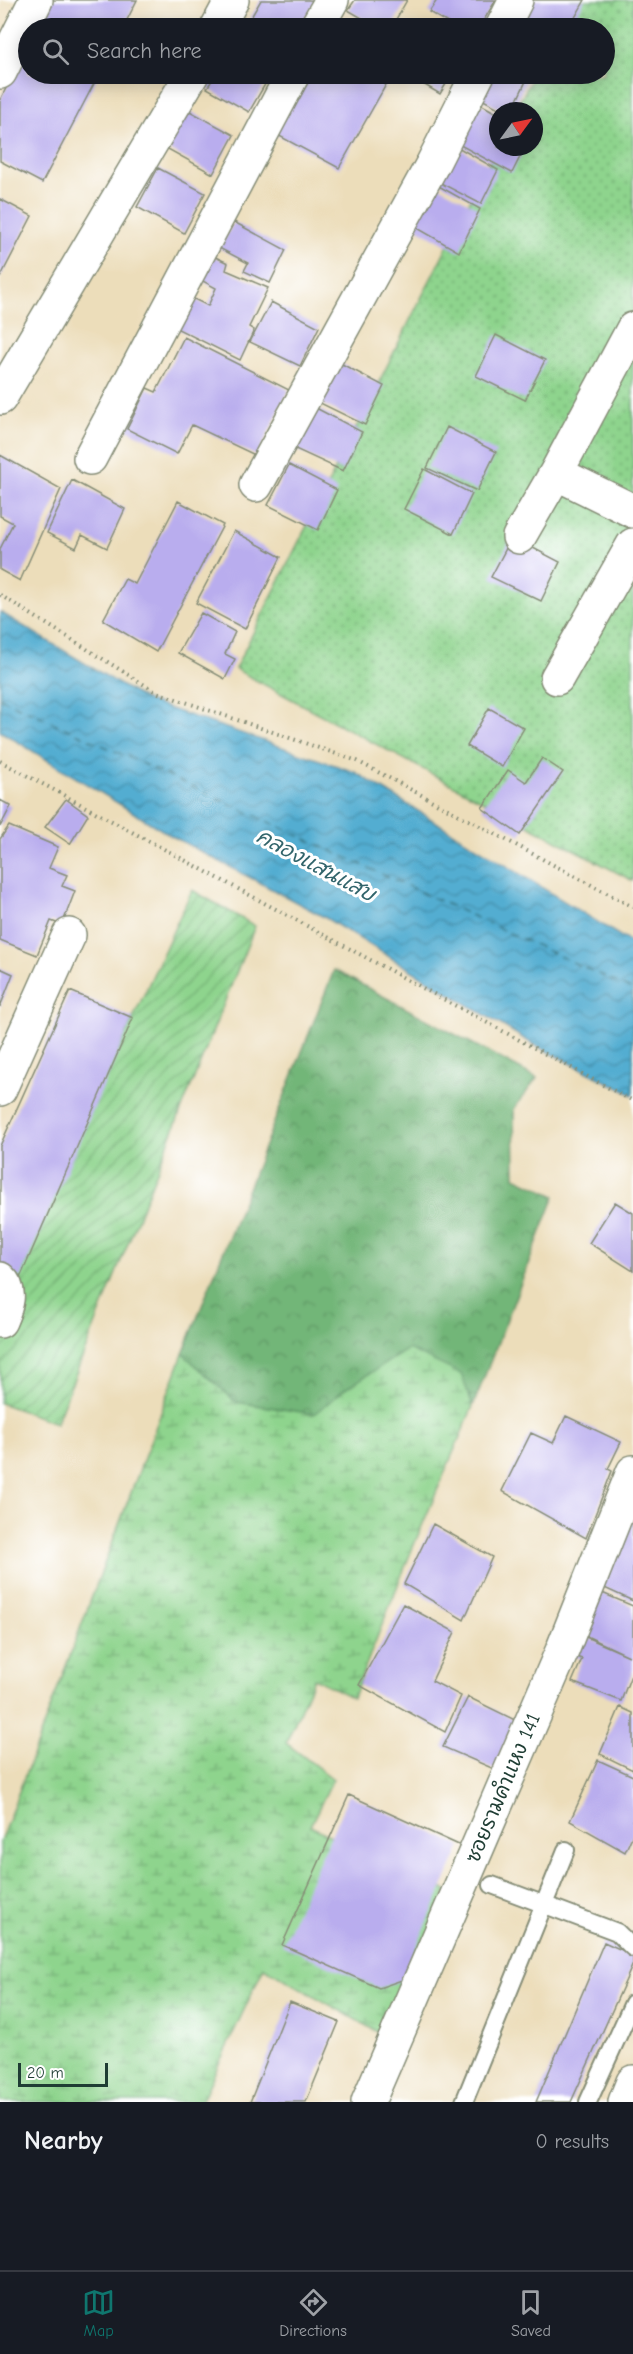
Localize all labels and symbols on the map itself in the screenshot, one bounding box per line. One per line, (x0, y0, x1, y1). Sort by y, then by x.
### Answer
north arrow (489, 102, 543, 156)
water label: คลองแสนแสบ (253, 824, 381, 907)
street label: ซอยรามคำแหง 141 (459, 1709, 545, 1866)
scale bar (18, 2060, 108, 2088)

